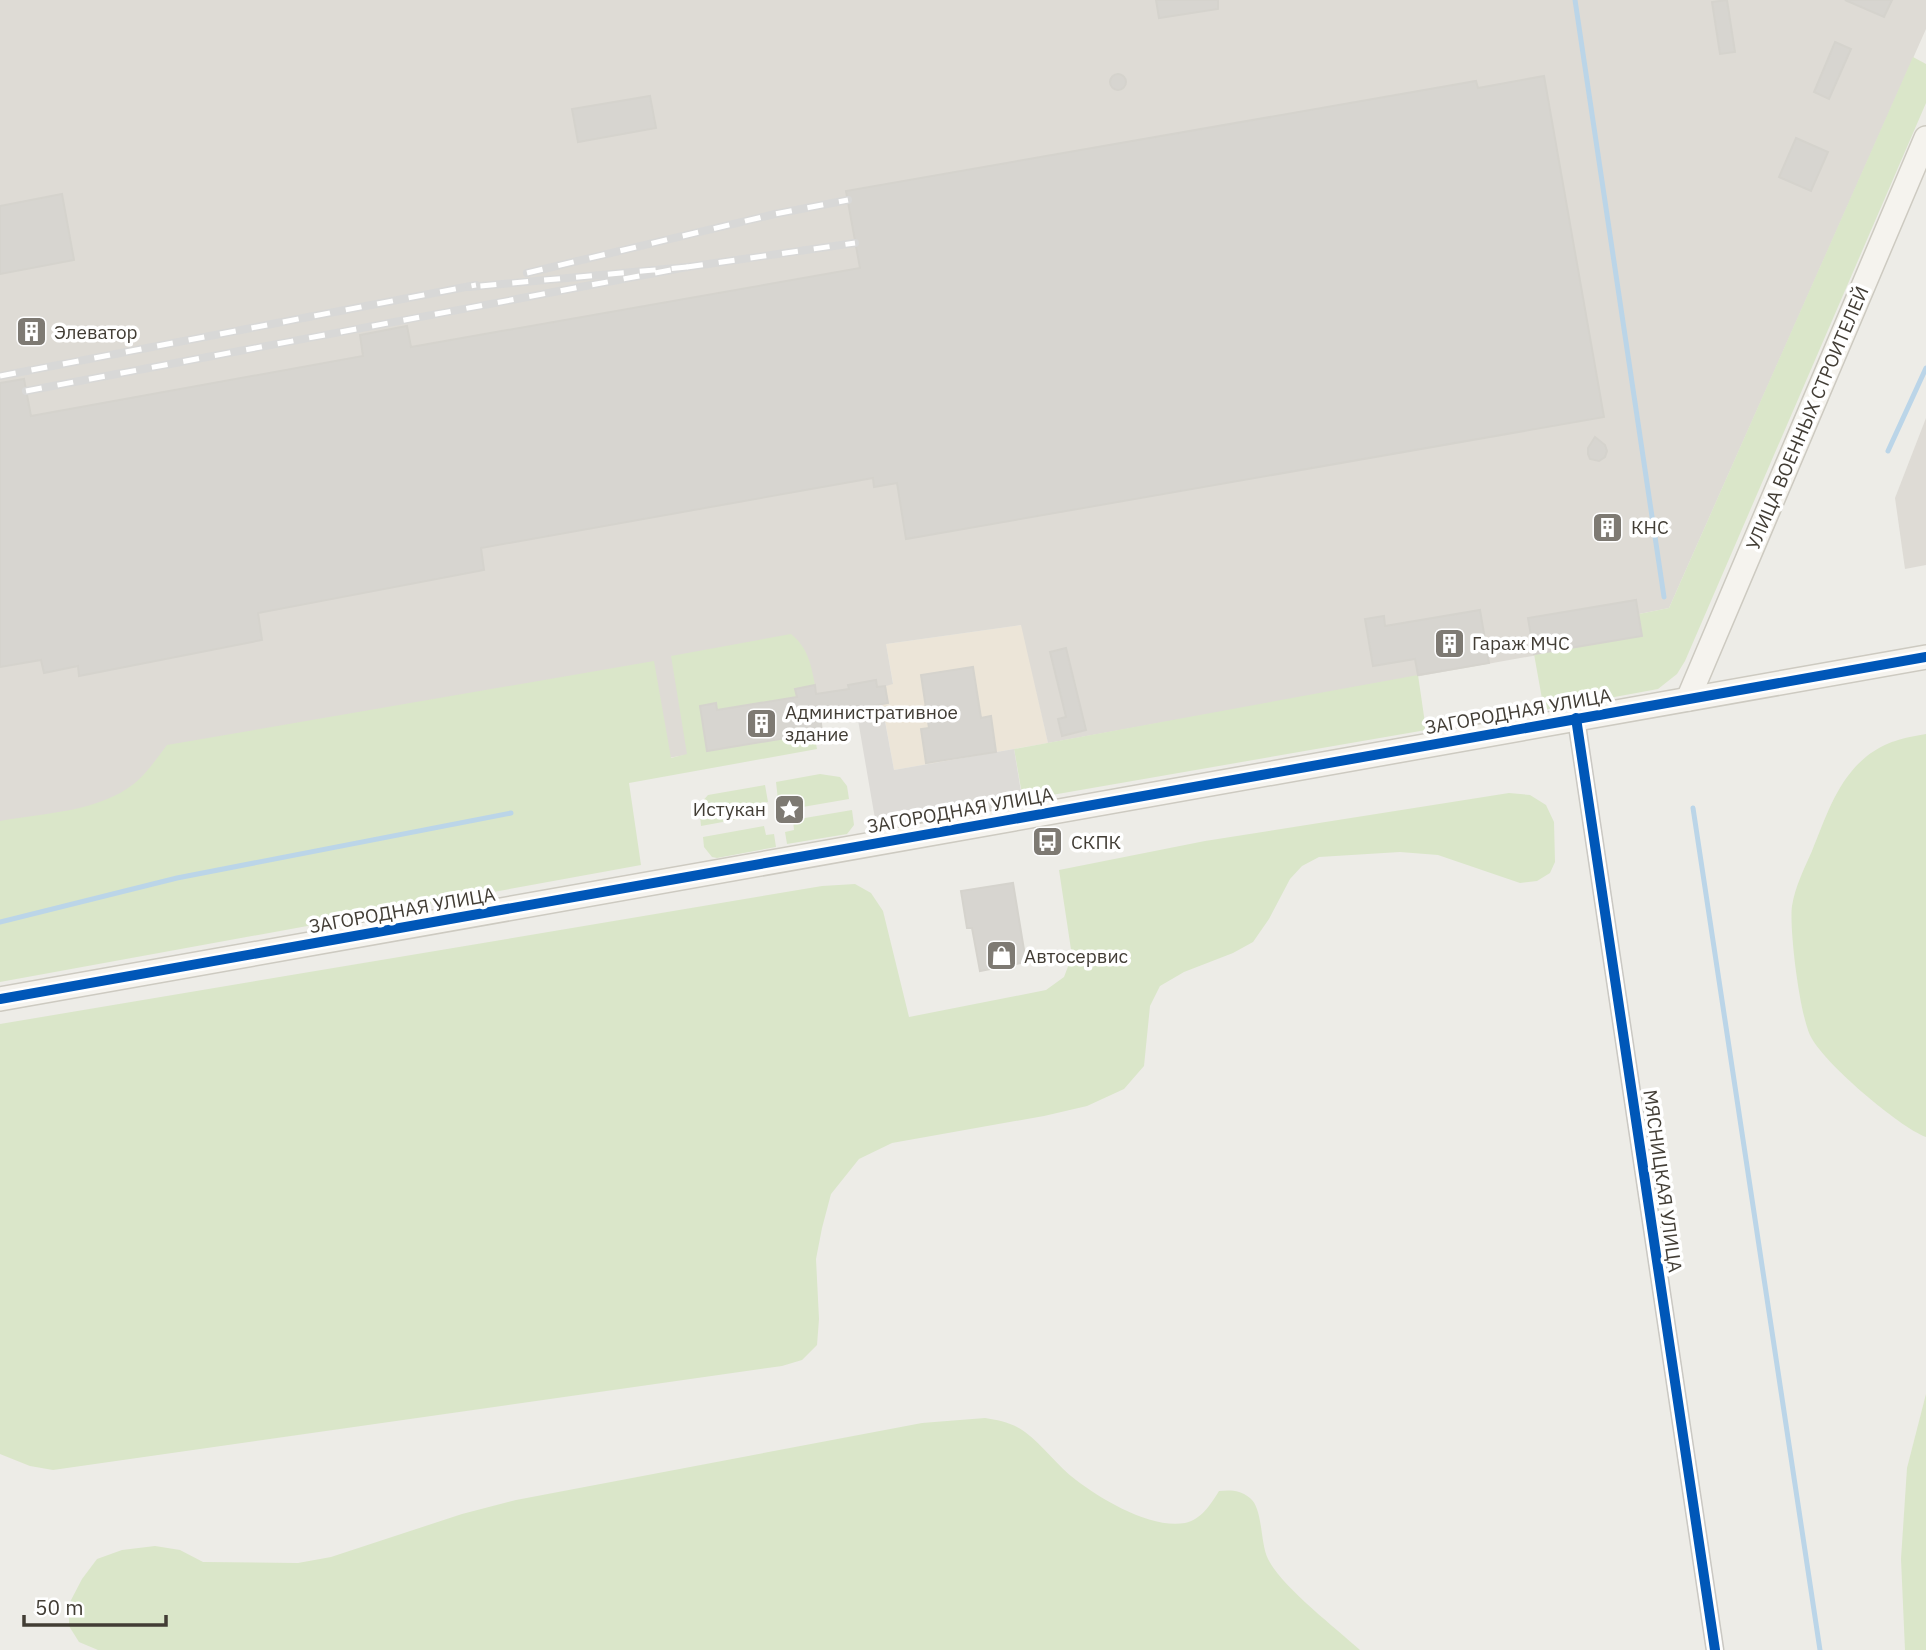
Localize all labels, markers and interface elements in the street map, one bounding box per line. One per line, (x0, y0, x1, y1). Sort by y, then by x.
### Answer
street label: УЛИЦА ВОЕННЫХ СТРОИТЕЛЕЙ (1740, 282, 1874, 554)
building icon: Элеватор (14, 315, 48, 349)
place label: Элеватор (54, 320, 138, 344)
building icon: КНС (1591, 510, 1625, 544)
place label: КНС (1631, 515, 1669, 539)
building icon: Гараж МЧС (1432, 626, 1466, 660)
place label: Гараж МЧС (1472, 631, 1570, 655)
street label: ЗАГОРОДНАЯ УЛИЦА (1423, 683, 1613, 739)
place label: Административное здание (785, 700, 958, 746)
building icon: Административное здание (745, 706, 779, 740)
street label: ЗАГОРОДНАЯ УЛИЦА (865, 782, 1055, 838)
place icon: Истукан (772, 792, 806, 826)
place label: Истукан (693, 797, 766, 821)
bus stop icon: СКПК (1031, 825, 1065, 859)
place label: СКПК (1071, 830, 1121, 854)
street label: ЗАГОРОДНАЯ УЛИЦА (307, 882, 497, 938)
shop icon: Автосервис (984, 939, 1018, 973)
place label: Автосервис (1024, 944, 1129, 968)
street label: МЯСНИЦКАЯ УЛИЦА (1638, 1088, 1688, 1274)
scale bar (24, 1584, 166, 1628)
text: 50 m (35, 1593, 84, 1621)

